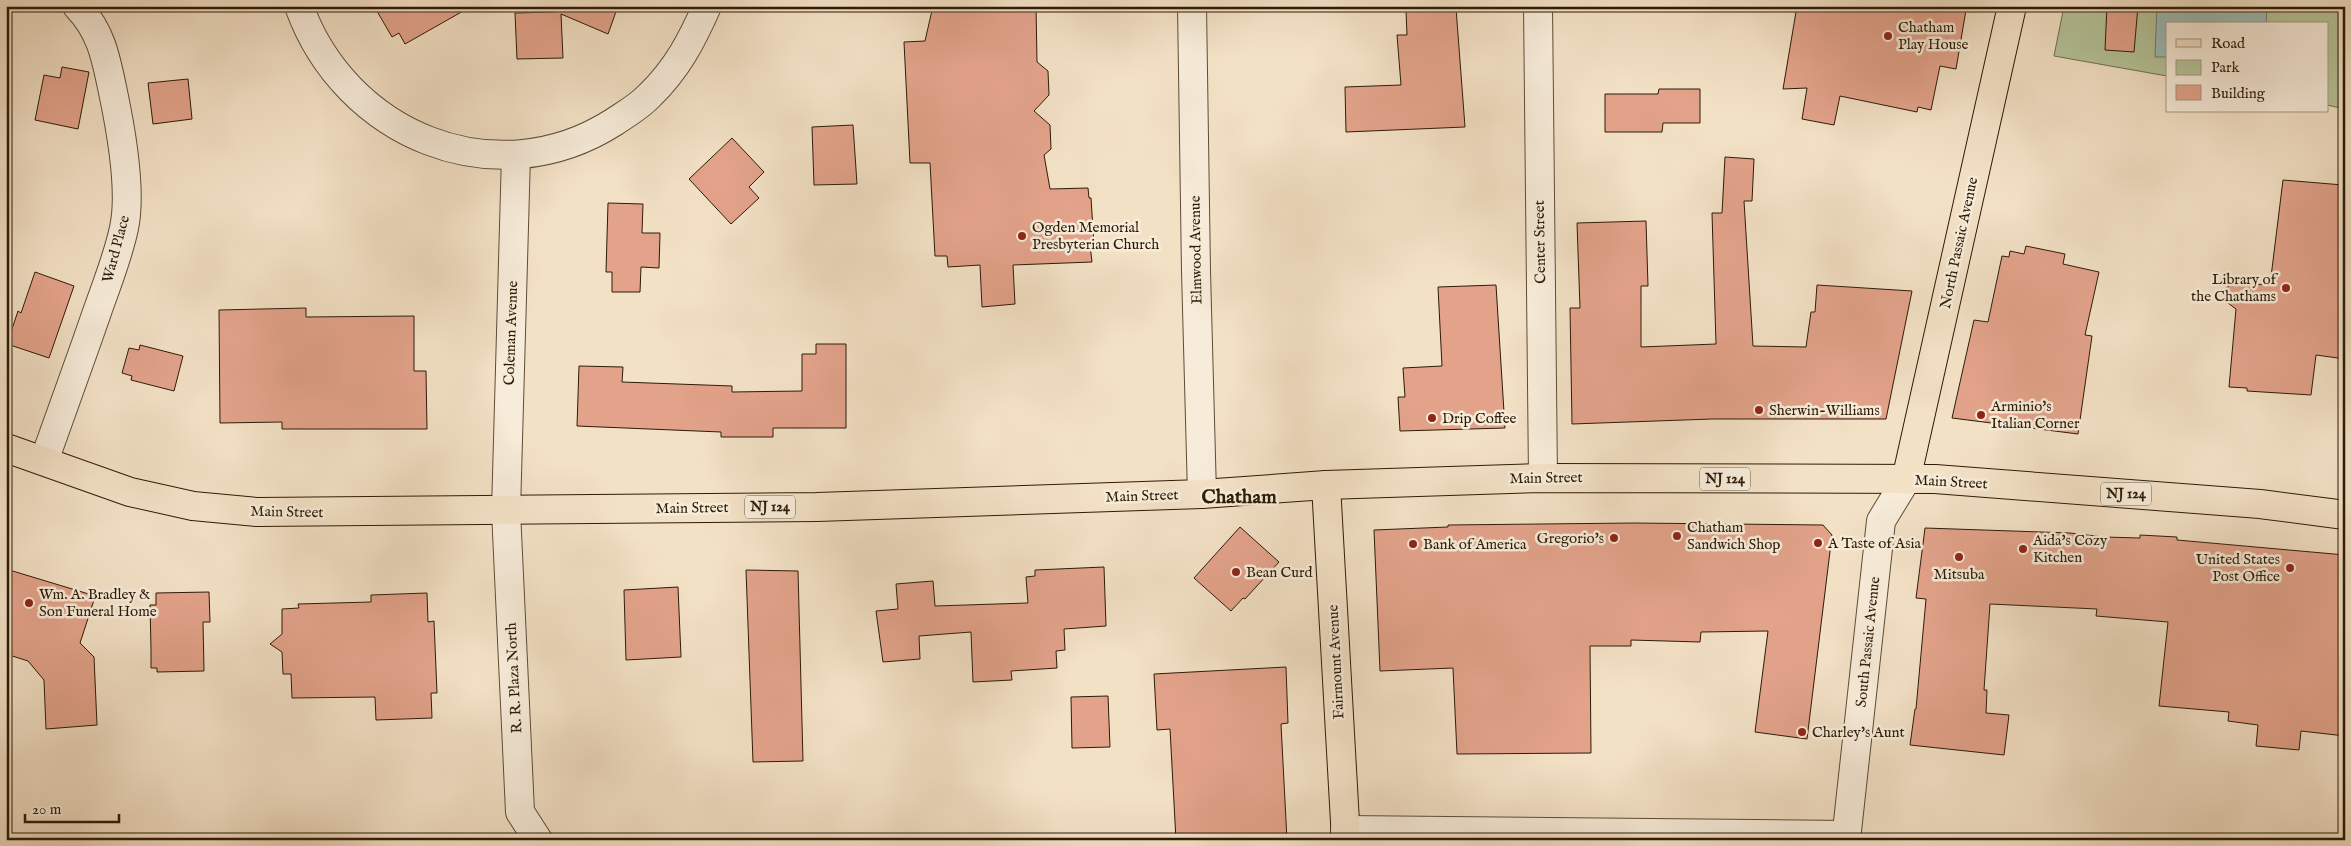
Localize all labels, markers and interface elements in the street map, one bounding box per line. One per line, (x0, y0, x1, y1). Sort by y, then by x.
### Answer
place label: Chatham Play House (1898, 18, 1968, 54)
legend (2166, 22, 2328, 112)
marker: Chatham Play House (1882, 30, 1894, 42)
text: Road (2211, 34, 2246, 53)
text: Park (2211, 58, 2241, 77)
text: Building (2211, 84, 2266, 103)
street label: North Passaic Avenue (1936, 175, 1982, 311)
street label: Elmwood Avenue (1186, 195, 1206, 305)
street label: Center Street (1530, 200, 1550, 284)
street label: Ward Place (98, 213, 134, 285)
place label: Ogden Memorial Presbyterian Church (1032, 218, 1159, 254)
marker: Ogden Memorial Presbyterian Church (1016, 230, 1028, 242)
place label: Library of the Chathams (2191, 270, 2279, 306)
street label: Coleman Avenue (500, 280, 522, 386)
marker: Library of the Chathams (2280, 282, 2292, 294)
place label: Arminio's Italian Corner (1990, 397, 2080, 433)
place label: Sherwin-Williams (1769, 401, 1880, 420)
marker: Sherwin-Williams (1753, 404, 1765, 416)
place label: Drip Coffee (1442, 409, 1517, 428)
marker: Arminio's Italian Corner (1975, 409, 1987, 421)
marker: Drip Coffee (1426, 412, 1438, 424)
street label: Main Street (1509, 468, 1583, 488)
road number: NJ 124 (1700, 468, 1750, 490)
street label: Main Street (1914, 471, 1988, 493)
road number: NJ 124 (2101, 482, 2151, 506)
street label: Main Street (1105, 485, 1179, 507)
district label: Chatham (1201, 485, 1277, 510)
road number: NJ 124 (745, 496, 795, 518)
street label: Main Street (655, 498, 729, 518)
street label: Main Street (250, 502, 324, 522)
place label: Chatham Sandwich Shop (1687, 518, 1780, 554)
place label: Gregorio's (1537, 529, 1604, 548)
marker: Chatham Sandwich Shop (1671, 530, 1683, 542)
place label: Aida's Cozy Kitchen (2032, 531, 2108, 567)
marker: Gregorio's (1608, 532, 1620, 544)
place label: A Taste of Asia (1827, 534, 1921, 553)
place label: Bank of America (1423, 535, 1527, 554)
marker: A Taste of Asia (1812, 537, 1824, 549)
marker: Bank of America (1407, 538, 1419, 550)
marker: Aida's Cozy Kitchen (2017, 543, 2029, 555)
place label: United States Post Office (2196, 550, 2280, 586)
marker: Mitsuba (1953, 551, 1965, 563)
marker: United States Post Office (2284, 562, 2296, 574)
place label: Bean Curd (1246, 563, 1314, 582)
place label: Mitsuba (1934, 565, 1985, 584)
marker: Bean Curd (1230, 566, 1242, 578)
street label: South Passaic Avenue (1852, 576, 1884, 708)
place label: Wm. A. Bradley & Son Funeral Home (39, 585, 157, 621)
marker: Wm. A. Bradley & Son Funeral Home (23, 597, 35, 609)
street label: Fairmount Avenue (1324, 604, 1348, 720)
street label: R. R. Plaza North (502, 622, 526, 734)
place label: Charley's Aunt (1812, 723, 1905, 742)
marker: Charley's Aunt (1796, 726, 1808, 738)
scale bar (25, 791, 119, 823)
text: 20 m (32, 800, 62, 819)

